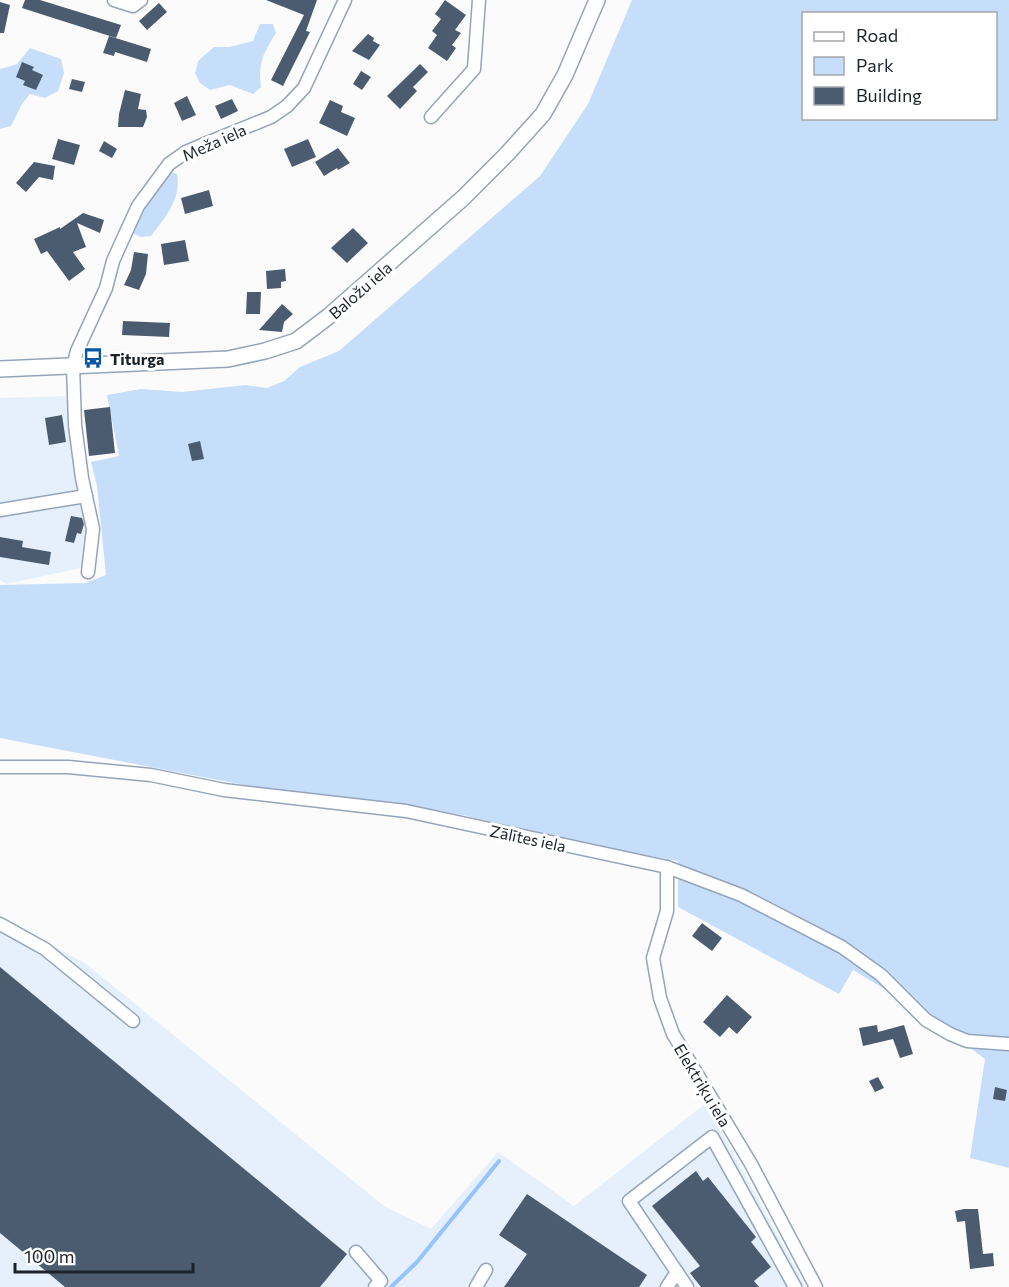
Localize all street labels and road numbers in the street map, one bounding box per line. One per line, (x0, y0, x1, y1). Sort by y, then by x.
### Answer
street label: Meža iela (179, 119, 249, 165)
street label: Baložu iela (325, 257, 395, 323)
street label: Zālītes iela (488, 821, 568, 855)
street label: Elektriķu iela (669, 1040, 735, 1131)

